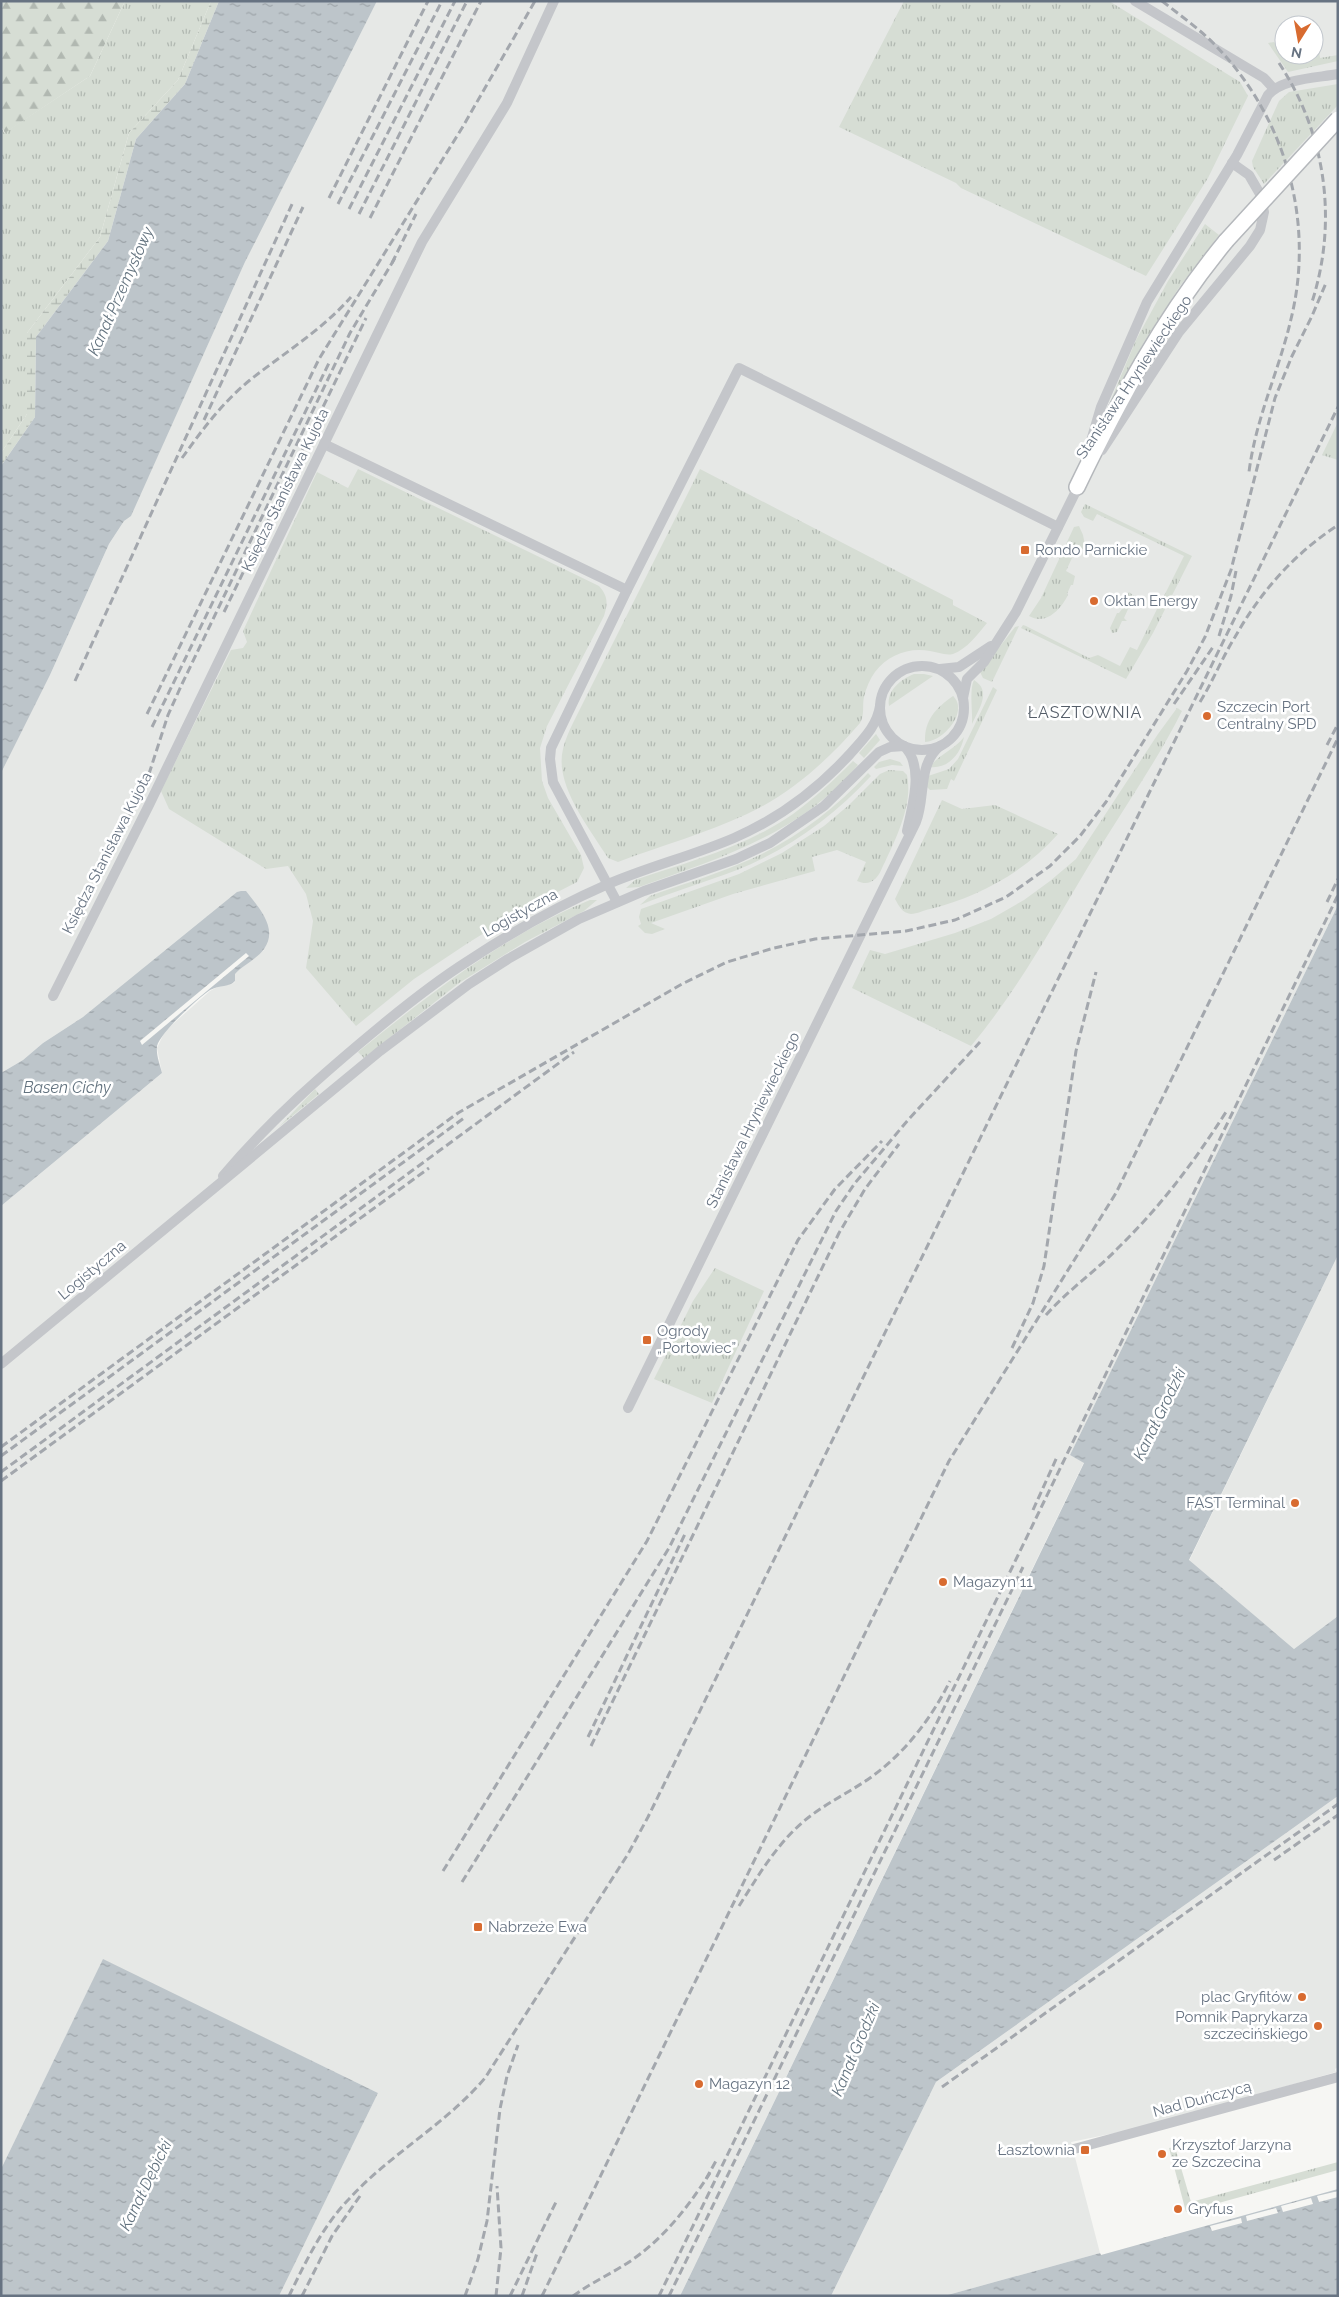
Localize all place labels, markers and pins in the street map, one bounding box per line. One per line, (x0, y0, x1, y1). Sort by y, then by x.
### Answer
place label: Rondo Parnickie (1035, 541, 1147, 559)
marker: Rondo Parnickie (1019, 544, 1031, 556)
place label: Oktan Energy (1104, 592, 1198, 610)
marker: Oktan Energy (1088, 595, 1100, 607)
place label: Szczecin Port Centralny SPD (1217, 698, 1317, 733)
marker: Szczecin Port Centralny SPD (1201, 710, 1213, 722)
place label: Ogrody „Portowiec” (657, 1322, 736, 1357)
marker: Ogrody „Portowiec” (641, 1334, 653, 1346)
place label: FAST Terminal (1186, 1494, 1286, 1512)
marker: FAST Terminal (1289, 1497, 1301, 1509)
place label: Magazyn 11 (953, 1573, 1033, 1591)
marker: Magazyn 11 (937, 1576, 949, 1588)
place label: Nabrzeże Ewa (488, 1918, 587, 1936)
marker: Nabrzeże Ewa (472, 1921, 484, 1933)
place label: plac Gryfitów (1201, 1988, 1292, 2006)
marker: plac Gryfitów (1296, 1991, 1308, 2003)
place label: Pomnik Paprykarza szczecińskiego (1175, 2008, 1308, 2043)
marker: Pomnik Paprykarza szczecińskiego (1312, 2020, 1324, 2032)
place label: Magazyn 12 (709, 2075, 790, 2093)
marker: Magazyn 12 (693, 2078, 705, 2090)
place label: Krzysztof Jarzyna ze Szczecina (1172, 2136, 1292, 2171)
place label: Łasztownia (997, 2141, 1075, 2159)
marker: Łasztownia (1079, 2144, 1091, 2156)
marker: Krzysztof Jarzyna ze Szczecina (1156, 2148, 1168, 2160)
place label: Gryfus (1188, 2200, 1233, 2218)
marker: Gryfus (1172, 2203, 1184, 2215)

